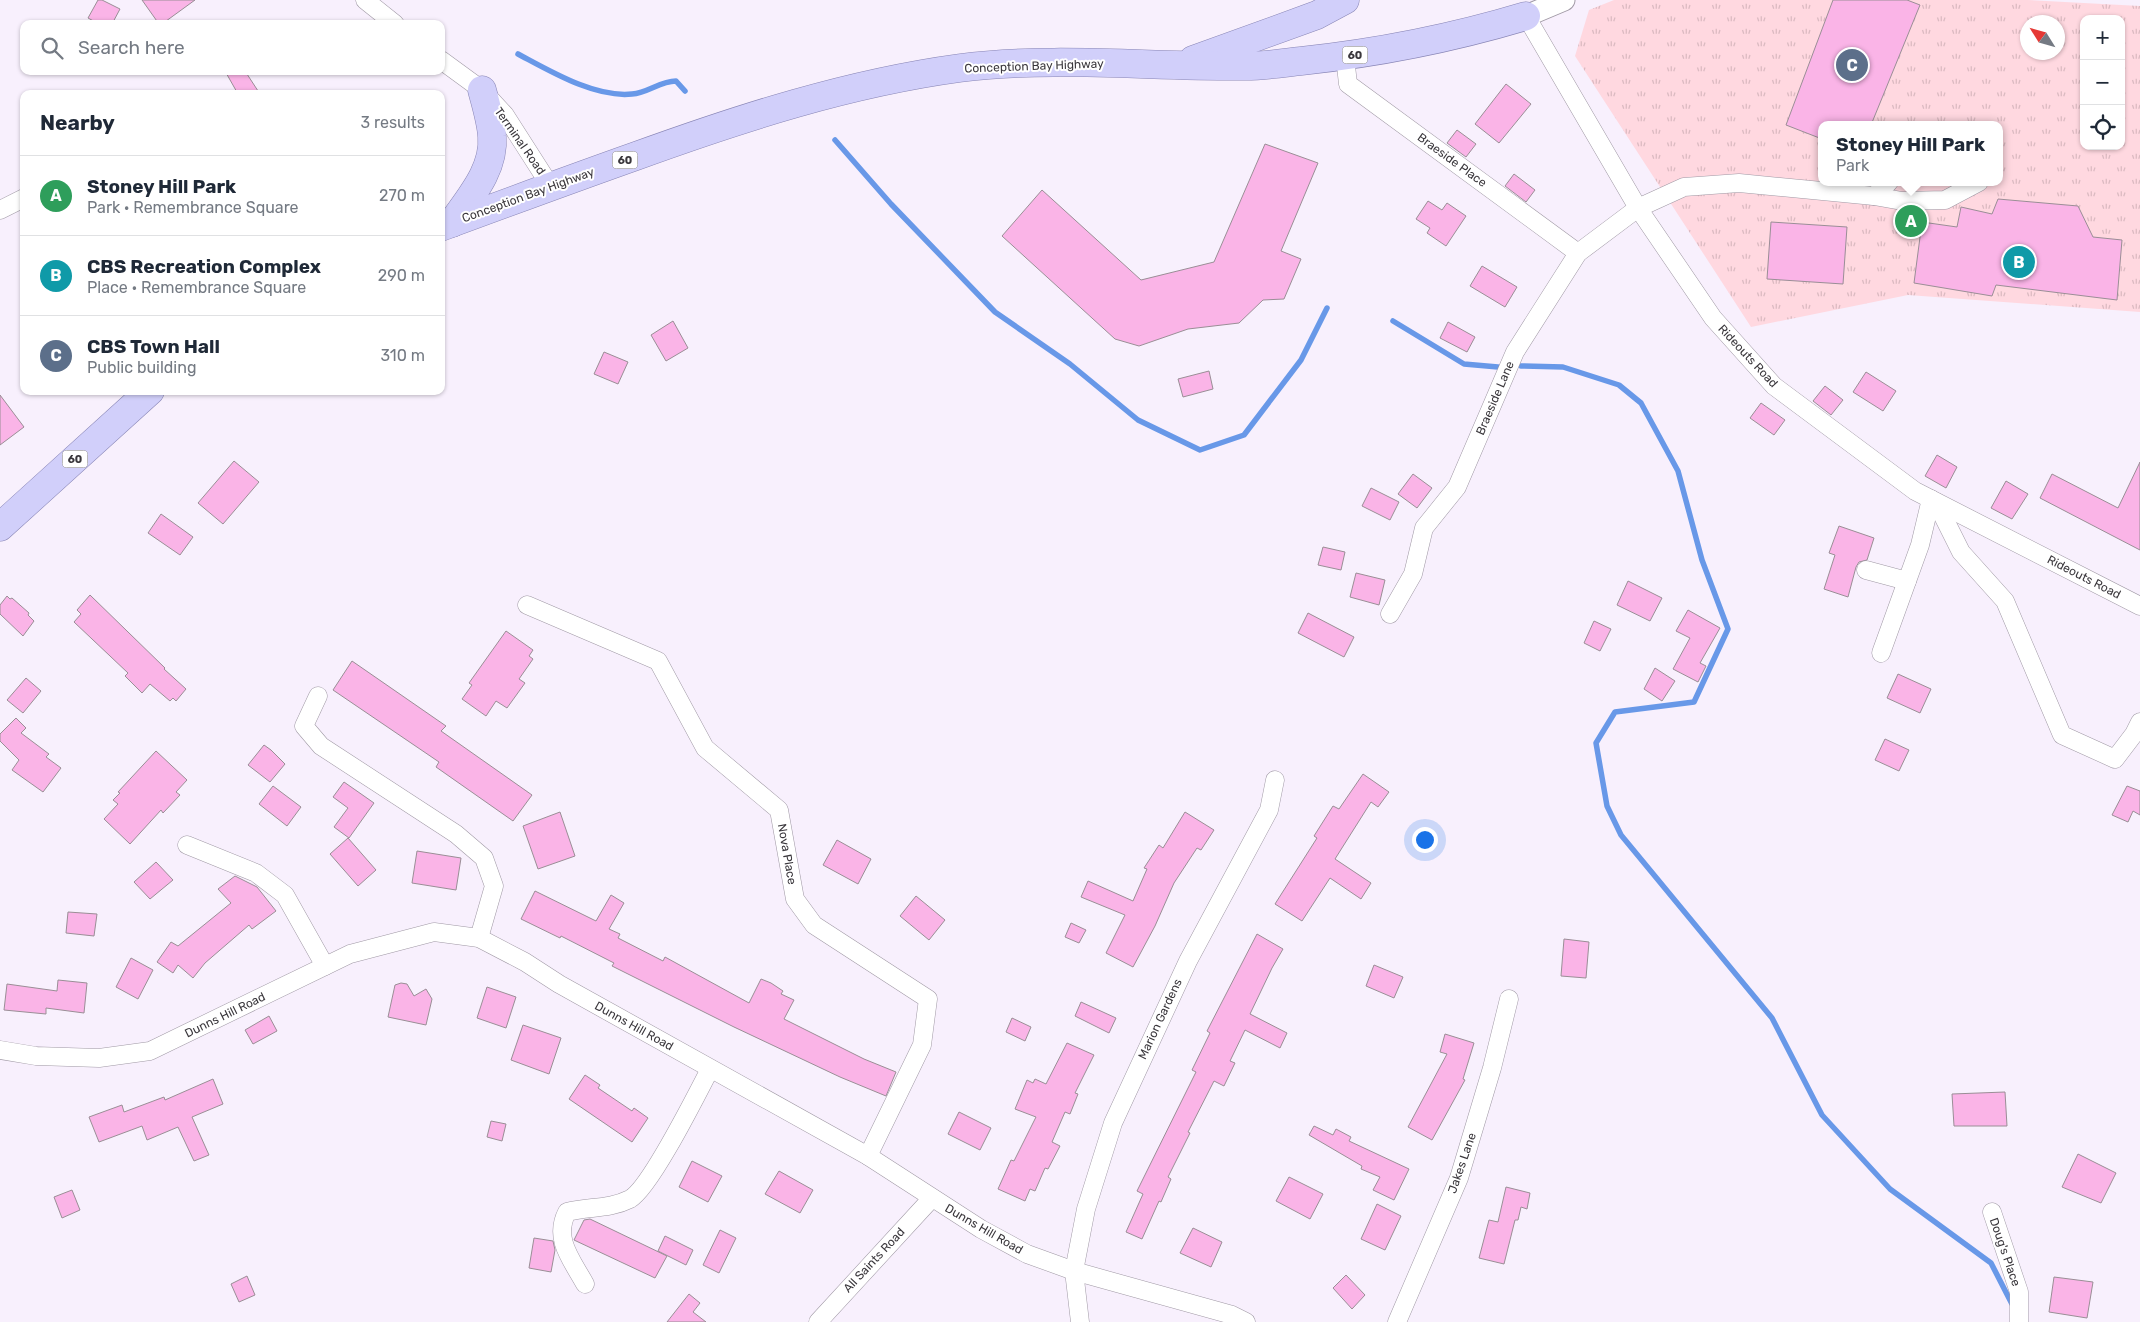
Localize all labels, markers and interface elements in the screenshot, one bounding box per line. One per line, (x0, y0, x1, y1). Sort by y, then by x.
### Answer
north arrow (2020, 15, 2065, 60)
map controls (2080, 15, 2125, 150)
button: + (2080, 15, 2125, 60)
search box (20, 20, 445, 75)
icon: search (38, 34, 66, 62)
text: Search here (78, 36, 185, 59)
road number: 60 (1342, 46, 1368, 64)
pin: C (1836, 46, 1868, 84)
street label: Conception Bay Highway (964, 57, 1104, 75)
button: − (2080, 60, 2125, 105)
street label: Terminal Road (492, 105, 548, 177)
button: locate (2080, 105, 2125, 150)
text: Nearby (40, 110, 115, 135)
text: 3 results (360, 113, 425, 132)
popup (1818, 121, 2003, 186)
street label: Braeside Place (1415, 130, 1490, 190)
text: Stoney Hill Park (1836, 133, 1985, 156)
road number: 60 (612, 152, 638, 168)
text: Park (1836, 156, 1869, 175)
street label: Conception Bay Highway (460, 164, 596, 225)
text: Stoney Hill Park (87, 175, 236, 198)
text: A (50, 186, 62, 205)
text: 270 m (379, 186, 425, 205)
text: Park · Remembrance Square (87, 198, 299, 217)
pin: A (1895, 202, 1927, 240)
pin: B (2003, 243, 2035, 281)
text: CBS Recreation Complex (87, 255, 321, 278)
text: B (50, 266, 62, 285)
text: 290 m (378, 266, 425, 285)
text: Place · Remembrance Square (87, 278, 306, 297)
street label: Rideouts Road (1715, 322, 1781, 390)
text: CBS Town Hall (87, 335, 220, 358)
text: C (50, 346, 62, 365)
text: 310 m (381, 346, 425, 365)
text: Public building (87, 358, 197, 377)
street label: Braeside Lane (1473, 359, 1517, 437)
road number: 60 (62, 450, 88, 468)
street label: Rideouts Road (2045, 552, 2123, 602)
street label: Nova Place (775, 822, 799, 886)
your location (1412, 827, 1438, 853)
street label: Marion Gardens (1135, 977, 1185, 1061)
street label: Dunns Hill Road (182, 989, 268, 1041)
street label: Dunns Hill Road (592, 999, 676, 1053)
street label: Jakes Lane (1445, 1131, 1479, 1195)
street label: Dunns Hill Road (942, 1201, 1026, 1257)
street label: Doug's Place (1987, 1216, 2023, 1288)
street label: All Saints Road (841, 1225, 907, 1295)

